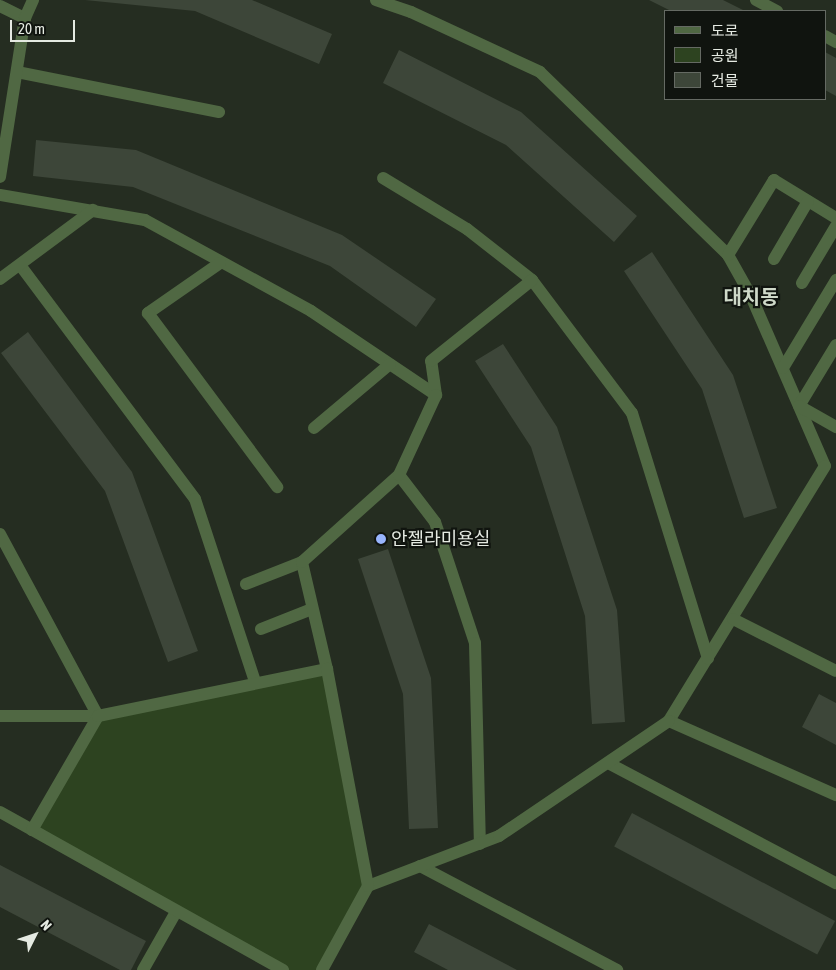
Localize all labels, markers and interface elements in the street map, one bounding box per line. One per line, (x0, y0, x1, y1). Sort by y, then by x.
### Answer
scale bar (12, 10, 78, 42)
legend (664, 10, 826, 100)
text: 20 m (18, 20, 45, 37)
text: 도로 (711, 22, 739, 39)
text: 공원 (711, 47, 739, 64)
text: 건물 (711, 72, 739, 89)
district label: 대치동 (723, 284, 779, 308)
place label: 안젤라미용실 (391, 528, 490, 550)
marker: 안젤라미용실 (375, 533, 387, 545)
north arrow (10, 910, 60, 960)
text: N (38, 917, 55, 934)

